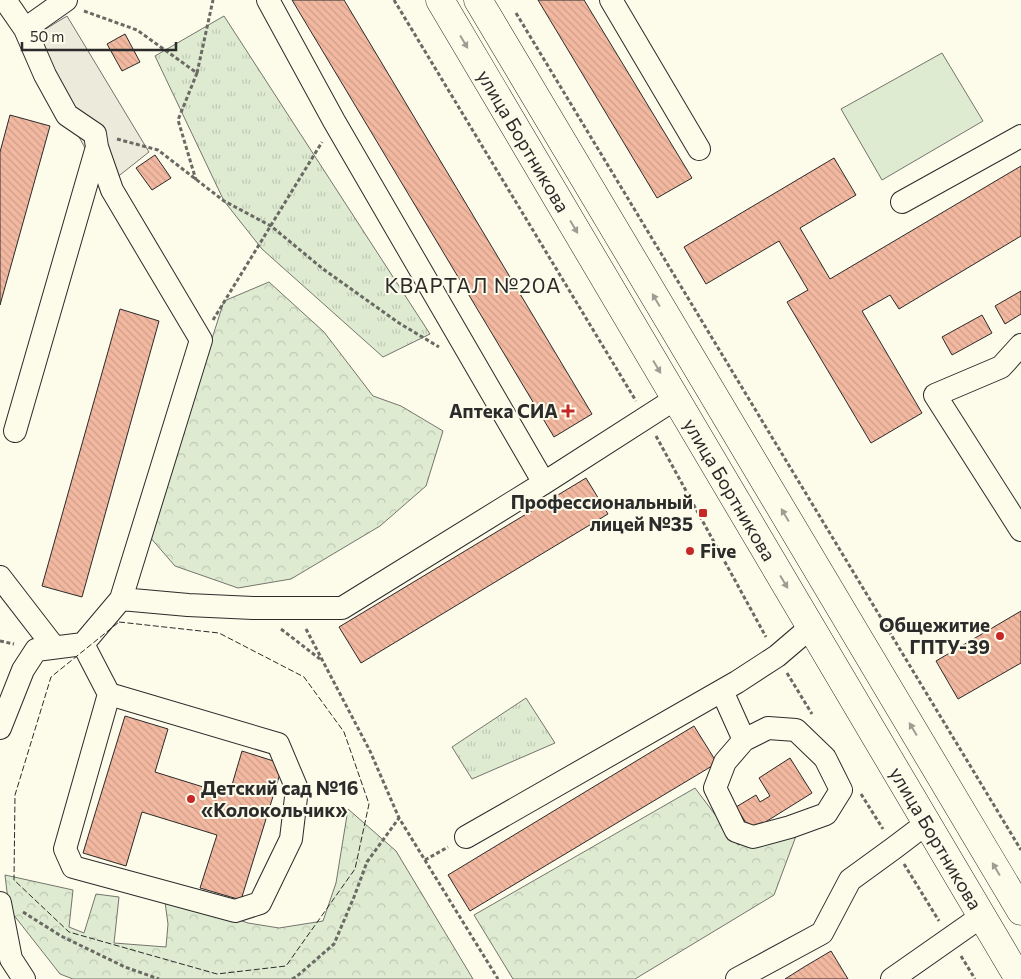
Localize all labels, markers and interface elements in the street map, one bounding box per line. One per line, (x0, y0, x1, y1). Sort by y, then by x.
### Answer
scale bar (22, 20, 176, 52)
text: 50 m (30, 27, 64, 45)
one-way arrow (460, 35, 469, 49)
street label: улица Бортникова (473, 65, 575, 216)
one-way arrow (569, 221, 578, 234)
district label: КВАРТАЛ №20А (384, 272, 562, 297)
one-way arrow (652, 293, 661, 306)
one-way arrow (652, 360, 661, 373)
place label: Аптека СИА (449, 399, 558, 422)
marker: Аптека СИА (562, 405, 574, 417)
street label: улица Бортникова (679, 414, 781, 565)
place label: Профессиональный лицей №35 (511, 490, 693, 535)
marker: Профессиональный лицей №35 (697, 507, 709, 519)
one-way arrow (780, 508, 789, 521)
place label: Five (700, 539, 736, 562)
marker: Five (684, 545, 696, 557)
one-way arrow (780, 575, 789, 588)
place label: Общежитие ГПТУ-39 (879, 613, 990, 658)
marker: Общежитие ГПТУ-39 (994, 630, 1006, 642)
one-way arrow (908, 723, 917, 736)
street label: улица Бортникова (885, 763, 987, 914)
place label: Детский сад №16 «Колокольчик» (201, 776, 358, 821)
marker: Детский сад №16 «Колокольчик» (185, 793, 197, 805)
one-way arrow (992, 861, 1000, 876)

